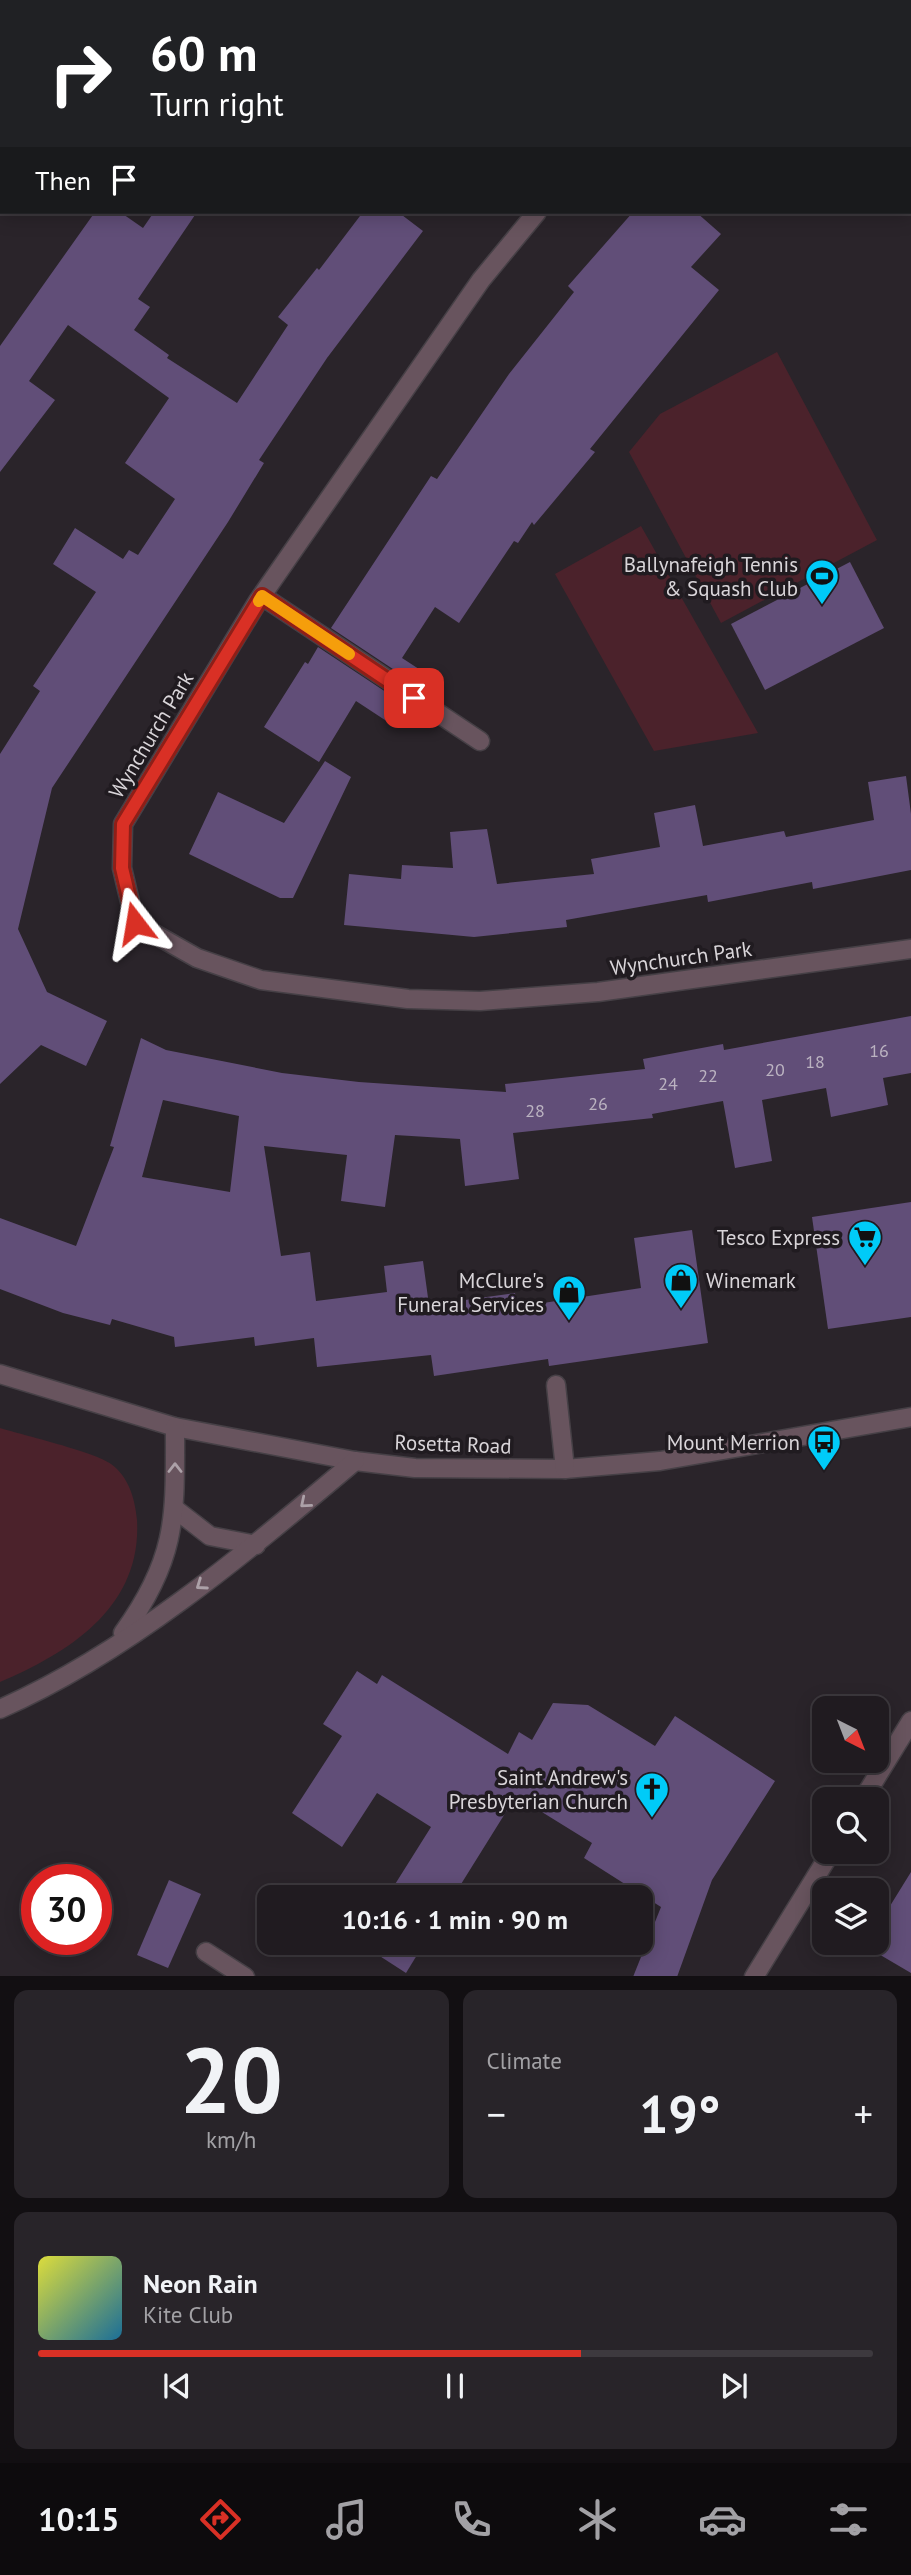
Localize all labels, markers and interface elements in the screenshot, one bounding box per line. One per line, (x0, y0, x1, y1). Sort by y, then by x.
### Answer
text: 60 m (150, 21, 257, 85)
icon: right (35, 28, 126, 119)
text: Turn right (150, 83, 284, 125)
icon: arrive (105, 161, 143, 199)
text: Then (35, 164, 91, 197)
place label: Ballynafeigh Tennis & Squash Club (624, 551, 798, 602)
sports icon: Ballynafeigh Tennis & Squash Club (803, 557, 841, 606)
street label: Wynchurch Park (103, 667, 199, 803)
pin (384, 668, 444, 728)
icon: arrive (395, 679, 433, 717)
position arrow (98, 886, 172, 960)
street label: Wynchurch Park (608, 935, 754, 981)
house number: 16 (869, 1039, 889, 1062)
house number: 18 (805, 1050, 825, 1073)
house number: 20 (765, 1058, 785, 1081)
house number: 22 (698, 1064, 718, 1087)
house number: 24 (658, 1072, 678, 1095)
house number: 26 (588, 1092, 608, 1115)
house number: 28 (525, 1099, 545, 1122)
supermarket icon: Tesco Express (846, 1218, 884, 1267)
place label: Tesco Express (717, 1224, 840, 1251)
shop icon: Winemark (662, 1261, 700, 1310)
place label: McClure's Funeral Services (397, 1267, 544, 1318)
place label: Winemark (706, 1267, 796, 1294)
shop icon: McClure's Funeral Services (550, 1273, 588, 1322)
bus stop icon: Mount Merrion (805, 1423, 843, 1472)
street label: Rosetta Road (394, 1428, 512, 1460)
place label: Mount Merrion (667, 1429, 800, 1456)
one-way arrow (167, 1462, 183, 1473)
one-way arrow (300, 1495, 313, 1507)
one-way arrow (196, 1577, 209, 1589)
north arrow (812, 1696, 889, 1773)
map controls (812, 1696, 889, 1955)
place label: Saint Andrew's Presbyterian Church (449, 1764, 628, 1815)
church icon: Saint Andrew's Presbyterian Church (633, 1770, 671, 1819)
button: search (812, 1787, 889, 1864)
speed limit sign: 30 (21, 1864, 112, 1955)
button: layers (812, 1878, 889, 1955)
text: 10:16 · 1 min · 90 m (342, 1903, 568, 1936)
text: 20 (180, 2020, 283, 2138)
text: Climate (487, 2046, 562, 2075)
text: 19° (639, 2080, 721, 2147)
text: − (487, 2089, 506, 2138)
text: + (854, 2089, 873, 2138)
text: km/h (206, 2125, 256, 2154)
text: Neon Rain (143, 2267, 258, 2300)
text: Kite Club (143, 2300, 233, 2329)
icon: previous (158, 2367, 196, 2405)
icon: pause (436, 2367, 474, 2405)
icon: next (715, 2367, 753, 2405)
icon: directions (196, 2495, 245, 2544)
icon: music (322, 2495, 371, 2544)
icon: phone (447, 2495, 496, 2544)
icon: climate (573, 2495, 622, 2544)
icon: car (698, 2495, 747, 2544)
icon: filters (824, 2495, 873, 2544)
text: 10:15 (38, 2498, 119, 2540)

